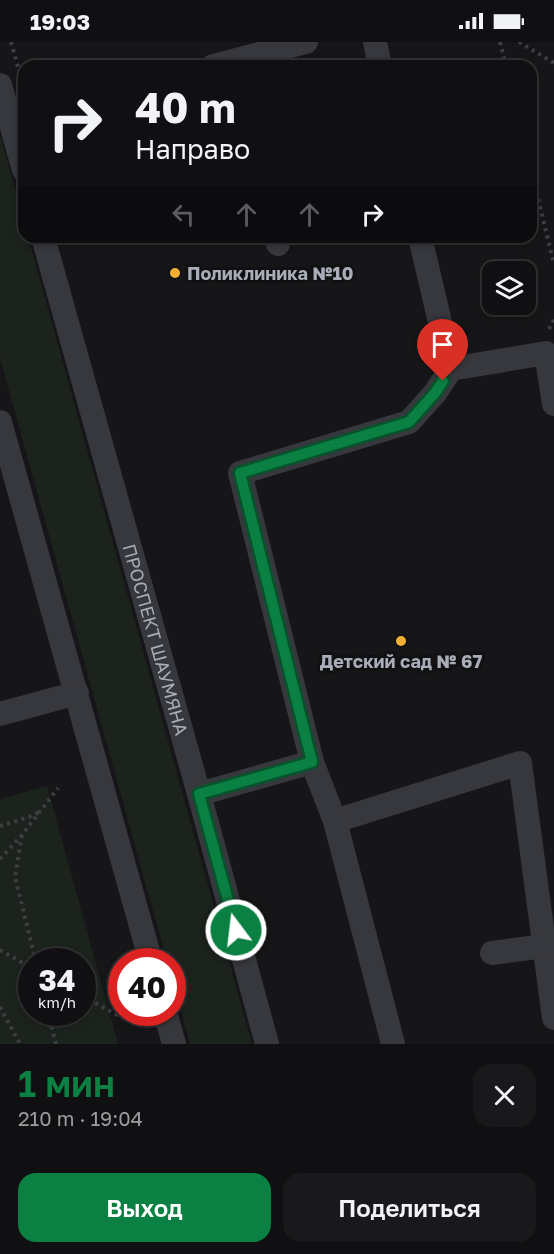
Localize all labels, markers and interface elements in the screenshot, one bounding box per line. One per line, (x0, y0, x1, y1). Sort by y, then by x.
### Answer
text: 19:03 (30, 8, 90, 35)
text: 40 m (135, 82, 236, 132)
icon: right (36, 84, 114, 162)
text: Направо (135, 133, 250, 165)
icon: left (167, 198, 200, 231)
icon: ahead (230, 198, 263, 231)
icon: ahead (293, 198, 326, 231)
icon: right (356, 198, 389, 231)
map controls (482, 261, 536, 315)
button: layers (482, 261, 536, 315)
place label: Поликлиника №10 (187, 262, 353, 284)
marker: Поликлиника №10 (168, 266, 182, 280)
pin (417, 319, 468, 381)
icon: arrive (426, 328, 459, 361)
street label: ПРОСПЕКТ ШАУМЯНА (118, 541, 193, 738)
marker: Детский сад № 67 (394, 634, 408, 648)
place label: Детский сад № 67 (320, 650, 483, 672)
position arrow (204, 898, 268, 962)
speed limit sign: 40 (108, 948, 186, 1026)
text: 34 (38, 962, 76, 998)
text: km/h (38, 993, 76, 1011)
text: 1 мин (18, 1062, 115, 1105)
button: close (473, 1064, 536, 1127)
text: 210 m · 19:04 (18, 1106, 143, 1130)
button: Выход (18, 1173, 271, 1242)
button: Поделиться (283, 1173, 536, 1242)

